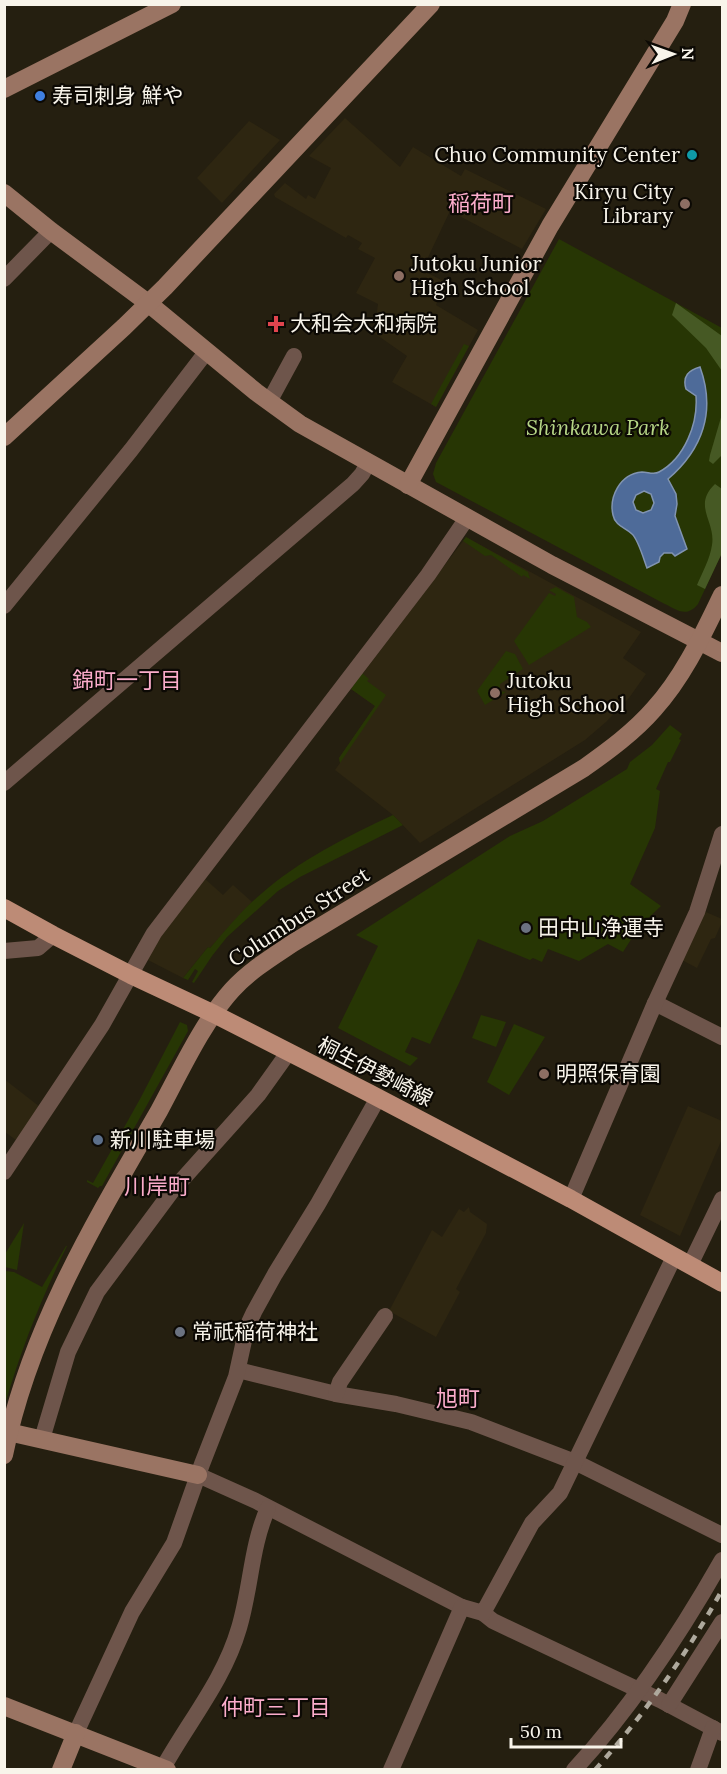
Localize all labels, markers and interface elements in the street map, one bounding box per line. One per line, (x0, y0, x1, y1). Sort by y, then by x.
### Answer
north arrow (643, 24, 703, 84)
text: N (678, 47, 698, 60)
place label: 寿司刺身 鮮や (52, 82, 184, 109)
marker: 寿司刺身 鮮や (33, 89, 47, 103)
place label: Chuo Community Center (434, 141, 680, 168)
marker: Chuo Community Center (685, 148, 699, 162)
place label: Kiryu City Library (574, 178, 673, 229)
district label: 稲荷町 (448, 189, 514, 217)
marker: Kiryu City Library (678, 197, 692, 211)
place label: Jutoku Junior High School (410, 250, 542, 301)
marker: Jutoku Junior High School (392, 269, 406, 283)
place label: 大和会大和病院 (290, 310, 437, 337)
marker: 大和会大和病院 (267, 315, 285, 333)
park label: Shinkawa Park (526, 414, 670, 441)
district label: 錦町一丁目 (72, 666, 182, 694)
place label: Jutoku High School (506, 667, 625, 718)
marker: Jutoku High School (488, 686, 502, 700)
street label: Columbus Street (223, 860, 375, 972)
place label: 田中山浄運寺 (538, 914, 664, 941)
marker: 田中山浄運寺 (519, 921, 533, 935)
street label: 桐生伊勢崎線 (313, 1031, 437, 1112)
place label: 明照保育園 (556, 1060, 661, 1087)
marker: 明照保育園 (537, 1067, 551, 1081)
place label: 新川駐車場 (110, 1126, 215, 1153)
marker: 新川駐車場 (91, 1133, 105, 1147)
district label: 川岸町 (124, 1172, 190, 1200)
place label: 常祇稲荷神社 (192, 1318, 318, 1345)
marker: 常祇稲荷神社 (173, 1325, 187, 1339)
district label: 旭町 (436, 1384, 480, 1412)
district label: 仲町三丁目 (221, 1693, 331, 1721)
scale bar (511, 1711, 620, 1749)
text: 50 m (520, 1720, 562, 1743)

